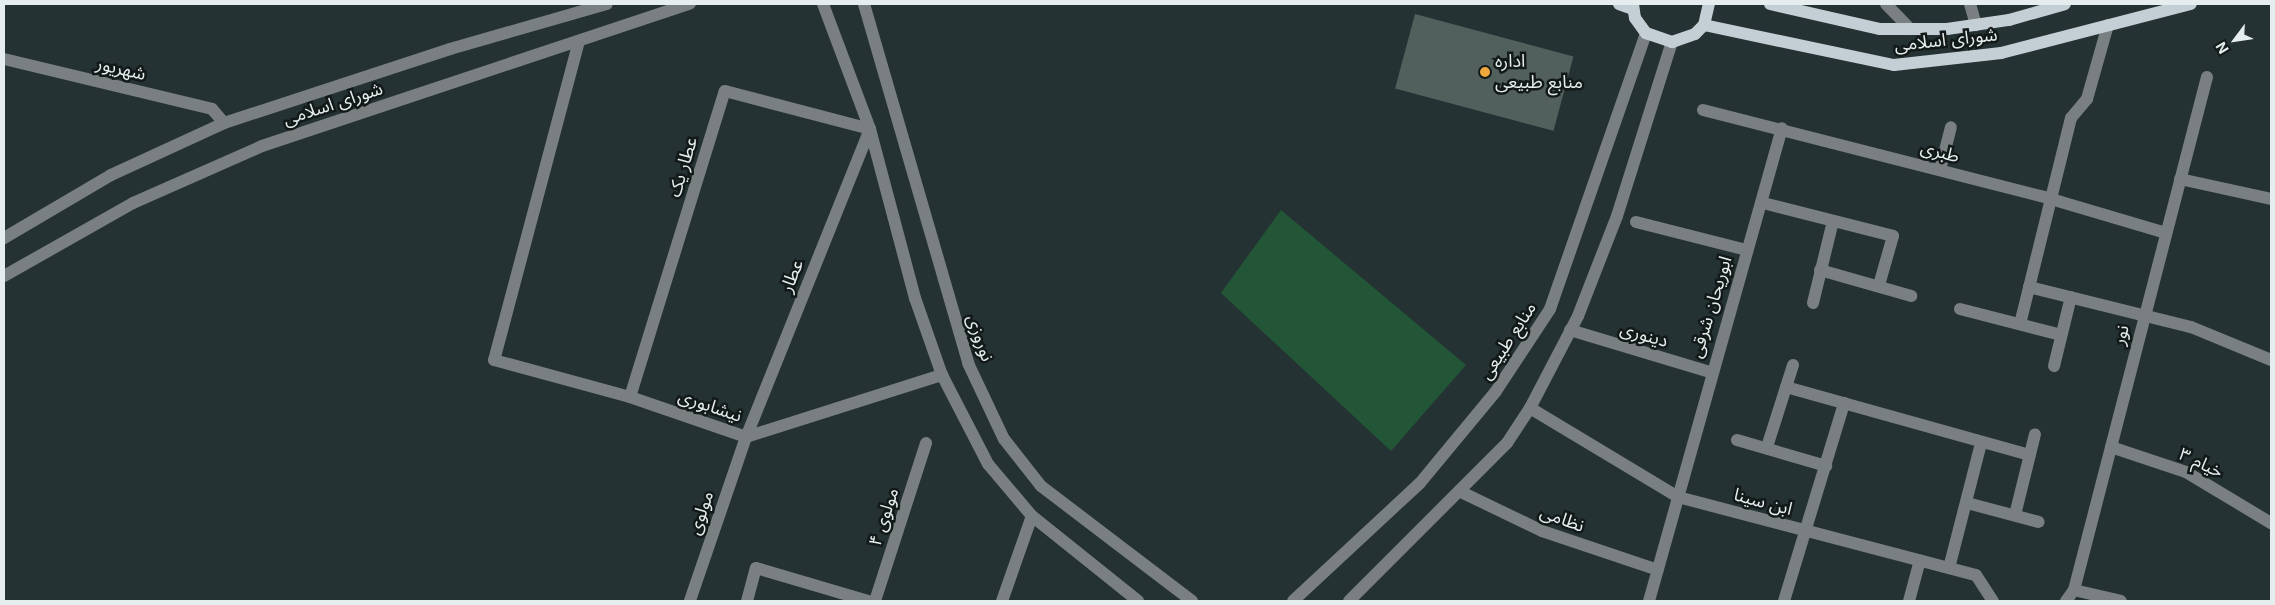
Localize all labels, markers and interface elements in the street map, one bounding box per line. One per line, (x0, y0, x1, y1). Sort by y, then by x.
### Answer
north arrow (2210, 15, 2260, 65)
street label: شورای اسلامی (1893, 24, 1999, 56)
text: N (2212, 39, 2232, 57)
place label: اداره منابع طبیعی (1495, 51, 1583, 94)
street label: شهریور (94, 53, 148, 85)
marker: اداره منابع طبیعی (1479, 66, 1491, 78)
street label: شورای اسلامی (280, 78, 386, 130)
street label: عطار یک (664, 134, 702, 200)
street label: طبری (1918, 136, 1962, 168)
street label: ابوریحان شرقی (1685, 254, 1737, 360)
street label: عطار (776, 256, 808, 296)
street label: منابع طبیعی (1475, 298, 1541, 384)
street label: نوروزی (962, 312, 998, 364)
street label: دینوری (1618, 318, 1670, 352)
street label: نور (2108, 323, 2134, 347)
street label: نیشابوری (675, 385, 745, 427)
street label: خیام ۳ (2175, 443, 2227, 483)
street label: ابن سینا (1731, 484, 1795, 520)
street label: مولوی ۴ (864, 485, 904, 549)
street label: مولوی (683, 488, 719, 538)
street label: نظامی (1537, 501, 1587, 537)

